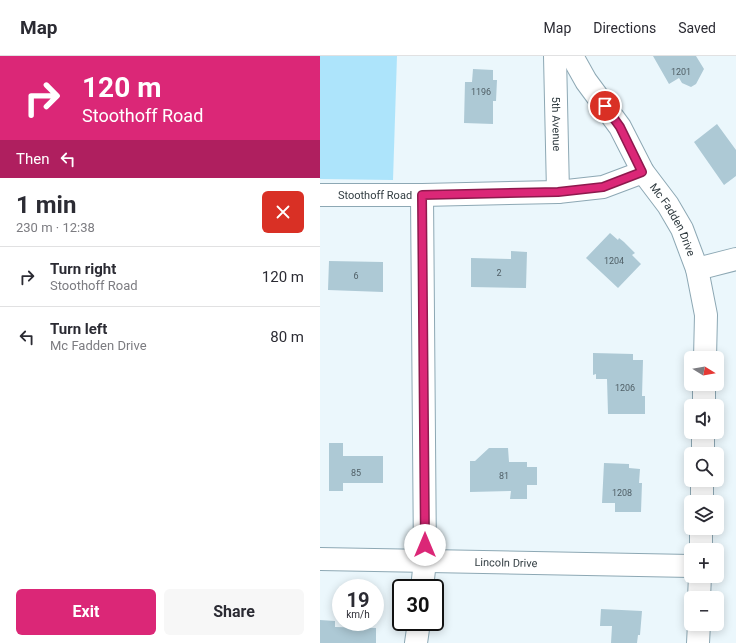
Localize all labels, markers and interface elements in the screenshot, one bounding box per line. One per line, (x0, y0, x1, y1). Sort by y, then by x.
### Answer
text: Map (20, 16, 58, 39)
text: Map (544, 20, 571, 36)
text: Directions (593, 20, 656, 36)
text: Saved (678, 20, 716, 36)
house number: 1201 (671, 67, 691, 77)
text: 120 m (82, 71, 161, 104)
icon: right (16, 72, 68, 124)
house number: 1196 (471, 87, 491, 97)
pin (588, 89, 622, 123)
icon: arrive (594, 95, 616, 117)
street label: 5th Avenue (549, 97, 563, 152)
text: Stoothoff Road (82, 105, 203, 126)
icon: left (57, 148, 79, 170)
text: Then (16, 150, 49, 168)
street label: Mc Fadden Drive (647, 181, 698, 258)
street label: Stoothoff Road (338, 189, 412, 202)
text: 1 min (16, 191, 76, 219)
button: close (262, 191, 304, 233)
text: 230 m · 12:38 (16, 220, 95, 235)
house number: 1204 (604, 256, 624, 266)
text: Turn right (50, 260, 116, 278)
icon: right (16, 266, 38, 288)
text: 120 m (262, 268, 304, 286)
house number: 2 (496, 268, 502, 278)
house number: 6 (353, 271, 359, 281)
text: Stoothoff Road (50, 278, 138, 293)
text: Turn left (50, 320, 107, 338)
icon: left (16, 326, 38, 348)
text: 80 m (270, 328, 304, 346)
text: Mc Fadden Drive (50, 338, 147, 353)
north arrow (684, 351, 724, 391)
map controls (684, 351, 724, 631)
house number: 1206 (615, 383, 635, 393)
button: sound (684, 399, 724, 439)
button: search (684, 447, 724, 487)
house number: 85 (351, 468, 361, 478)
house number: 81 (499, 471, 509, 481)
house number: 1208 (612, 488, 632, 498)
button: layers (684, 495, 724, 535)
position arrow (404, 524, 446, 566)
button: + (684, 543, 724, 583)
street label: Lincoln Drive (474, 556, 538, 570)
speed limit sign: 30 (392, 579, 444, 631)
text: 19 (347, 588, 369, 612)
button: Exit (16, 589, 156, 635)
button: Share (164, 589, 304, 635)
button: − (684, 591, 724, 631)
text: km/h (346, 609, 370, 620)

